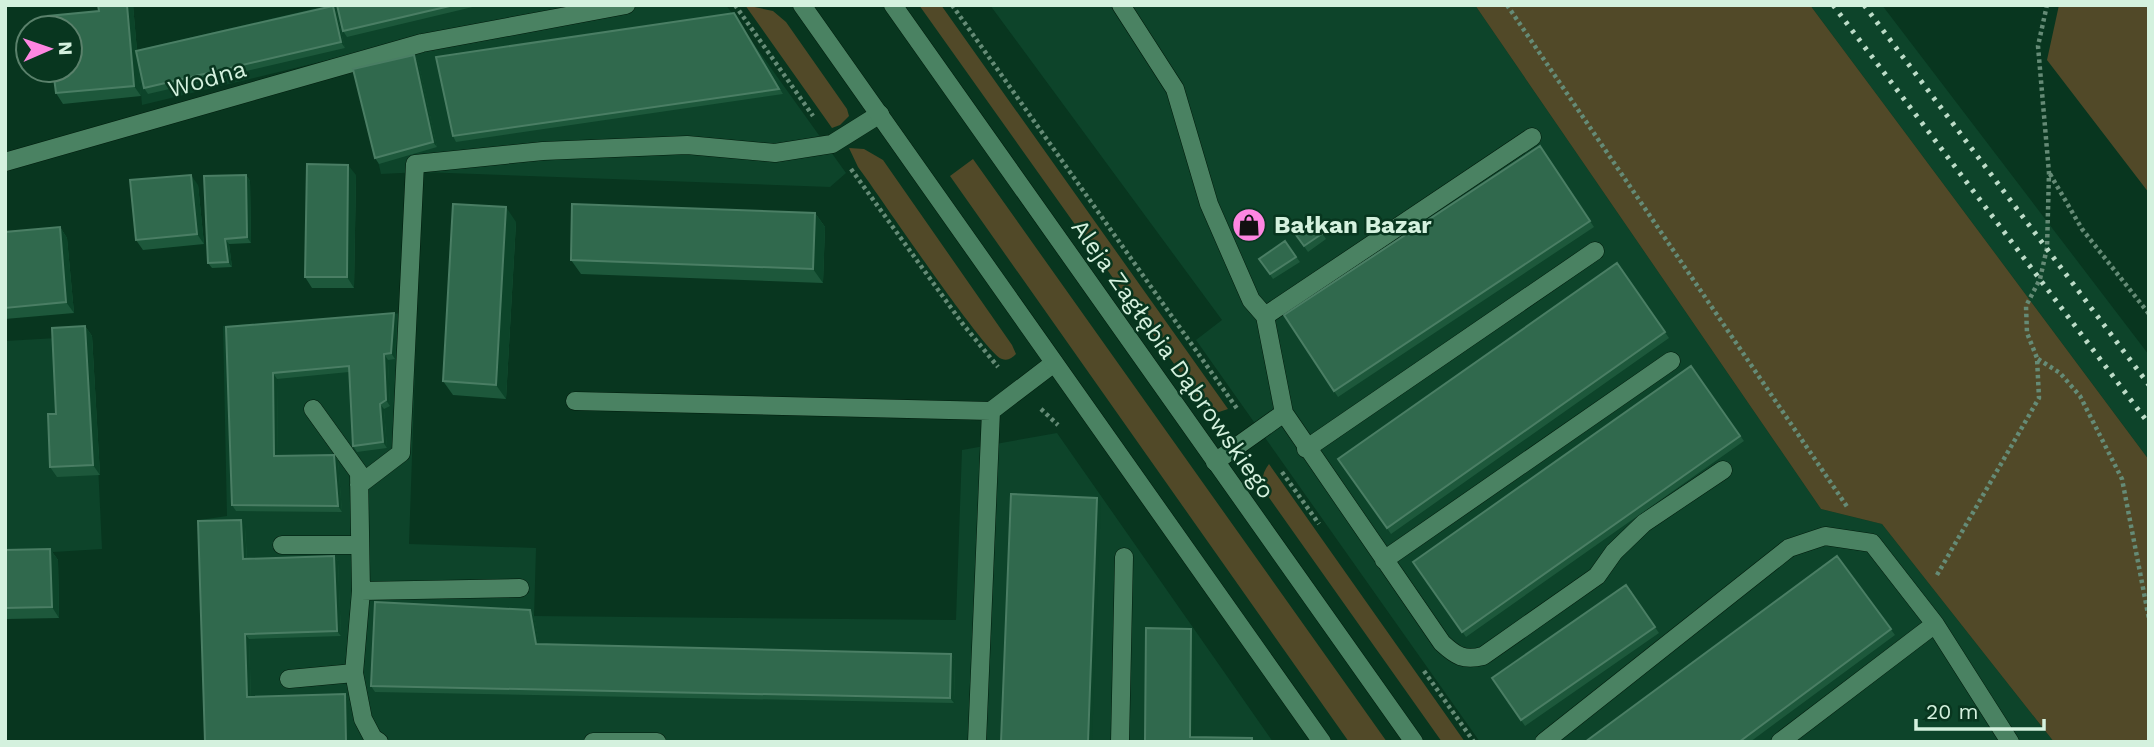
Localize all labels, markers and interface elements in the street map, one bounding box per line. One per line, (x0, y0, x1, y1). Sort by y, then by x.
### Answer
north arrow (14, 14, 84, 84)
text: N (54, 41, 77, 56)
street label: Wodna (165, 54, 249, 104)
shop icon: Bałkan Bazar (1230, 206, 1268, 244)
place label: Bałkan Bazar (1274, 211, 1432, 239)
street label: Aleja Zagłębia Dąbrowskiego (1066, 214, 1280, 504)
scale bar (1916, 688, 2044, 732)
text: 20 m (1926, 699, 1978, 724)

